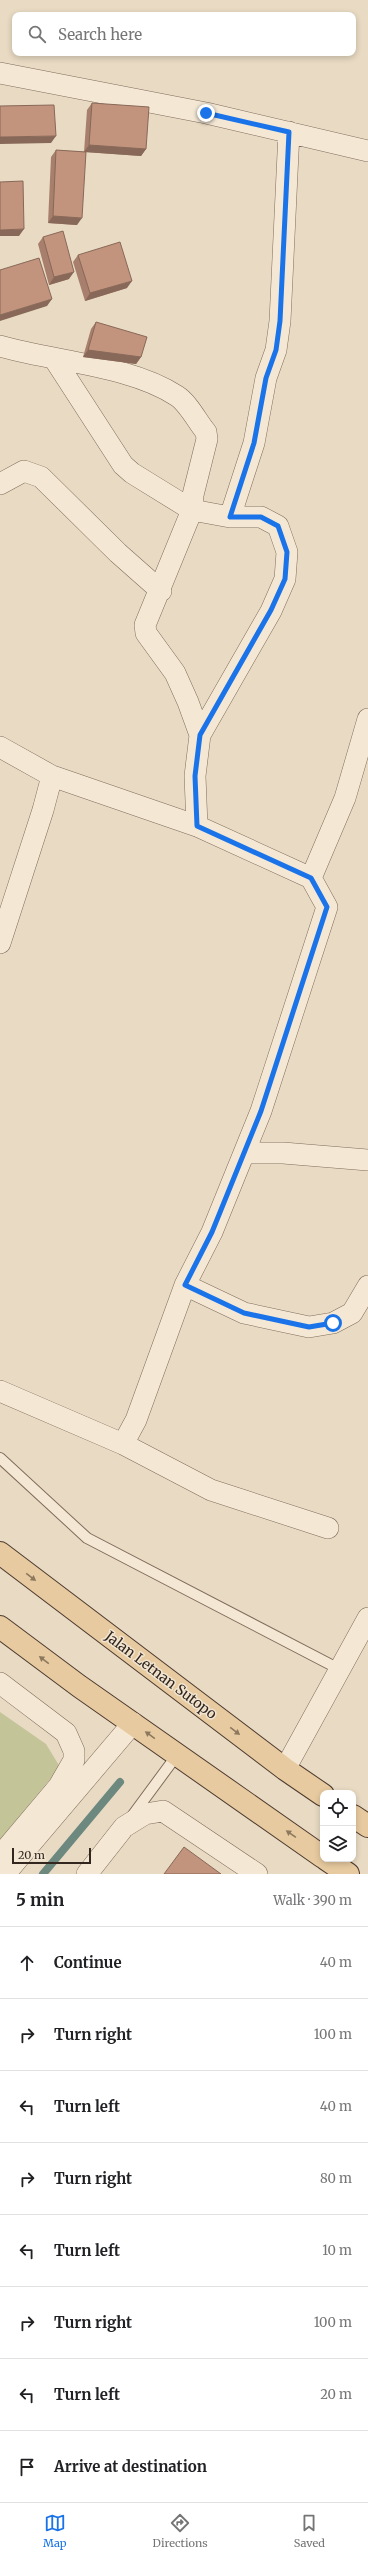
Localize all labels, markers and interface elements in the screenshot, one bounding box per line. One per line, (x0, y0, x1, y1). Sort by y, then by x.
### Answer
search box (12, 12, 356, 56)
icon: search (26, 23, 48, 45)
text: Search here (58, 25, 142, 44)
route end (197, 104, 215, 122)
route start (324, 1314, 342, 1332)
one-way arrow (26, 1573, 37, 1581)
street label: Jalan Letnan Sutopo (101, 1627, 220, 1723)
one-way arrow (39, 1656, 50, 1664)
one-way arrow (230, 1727, 241, 1735)
one-way arrow (145, 1731, 156, 1739)
map controls (320, 1790, 356, 1862)
button: locate (320, 1790, 356, 1826)
button: layers (320, 1826, 356, 1862)
one-way arrow (286, 1830, 296, 1838)
scale bar (12, 1846, 91, 1865)
text: 20 m (18, 1848, 45, 1862)
text: 5 min (16, 1889, 64, 1911)
text: Walk · 390 m (273, 1892, 352, 1909)
icon: ahead (16, 1952, 38, 1974)
text: Continue (54, 1953, 122, 1972)
text: 40 m (320, 1954, 352, 1971)
icon: right (16, 2024, 38, 2046)
text: Turn right (54, 2025, 132, 2044)
text: 100 m (314, 2026, 352, 2043)
icon: left (16, 2096, 38, 2118)
text: Turn left (54, 2097, 120, 2116)
text: 40 m (320, 2098, 352, 2115)
icon: right (16, 2168, 38, 2190)
text: Turn right (54, 2169, 132, 2188)
text: 80 m (320, 2170, 352, 2187)
icon: left (16, 2240, 38, 2262)
text: Turn left (54, 2241, 120, 2260)
text: 10 m (322, 2242, 352, 2259)
icon: right (16, 2312, 38, 2334)
text: Turn right (54, 2313, 132, 2332)
text: 100 m (314, 2314, 352, 2331)
icon: left (16, 2384, 38, 2406)
text: Turn left (54, 2385, 120, 2404)
text: 20 m (320, 2386, 352, 2403)
icon: arrive (16, 2456, 38, 2478)
text: Arrive at destination (54, 2457, 207, 2476)
tab: Map (43, 2512, 67, 2550)
tab: Directions (153, 2512, 208, 2550)
tab: Saved (294, 2512, 325, 2550)

